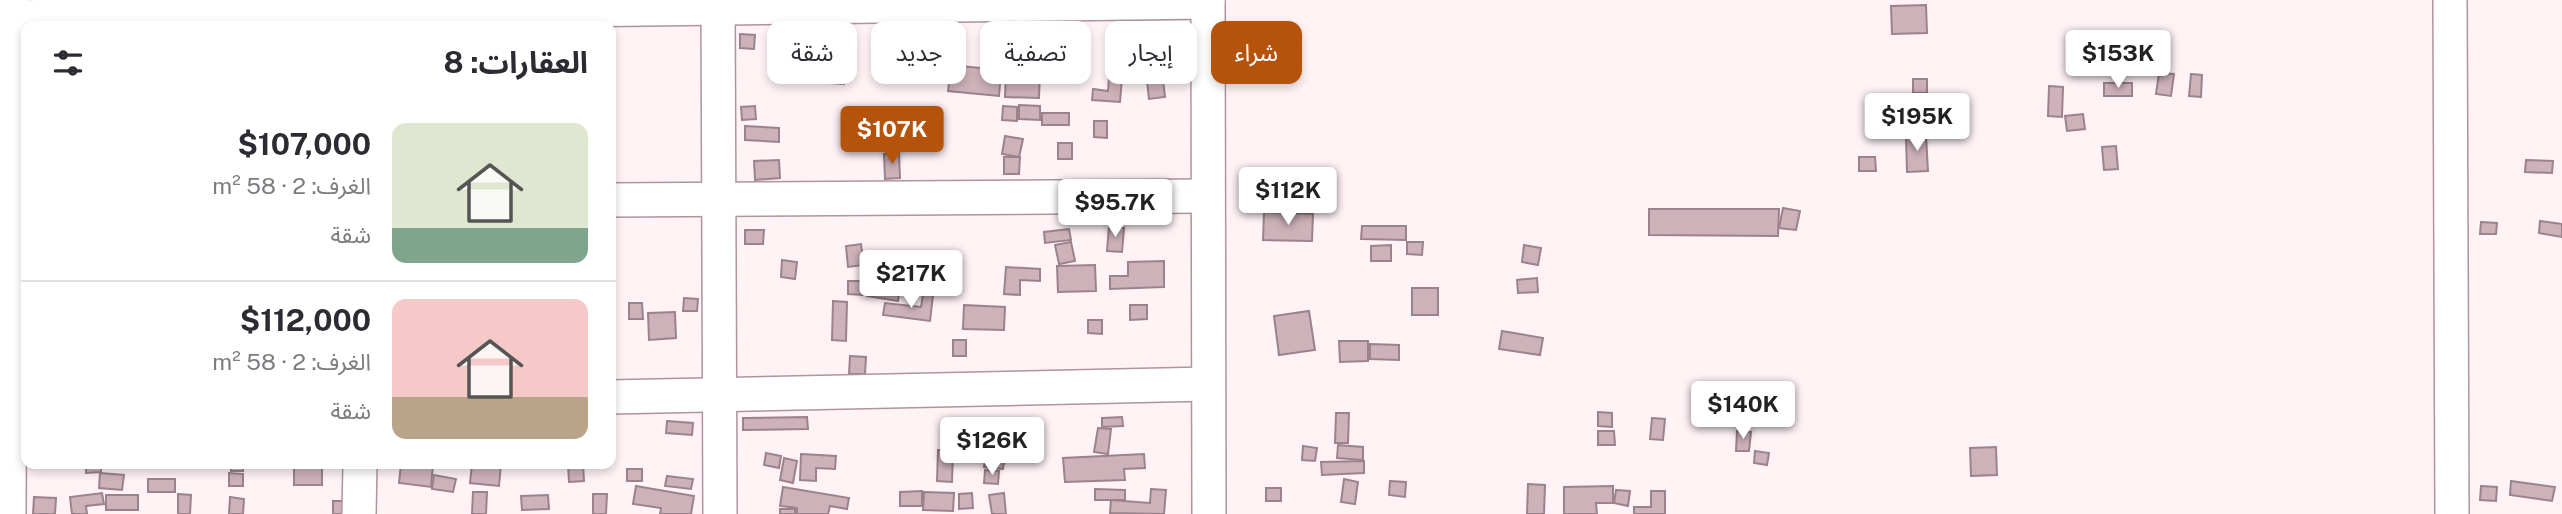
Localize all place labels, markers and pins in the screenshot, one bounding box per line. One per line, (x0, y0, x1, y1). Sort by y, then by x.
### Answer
pin: $153K (2069, 31, 2167, 90)
pin: $195K (1868, 94, 1966, 153)
pin: $107K (843, 106, 941, 166)
pin: $112K (1239, 168, 1337, 227)
pin: $95.7K (1058, 180, 1172, 239)
pin: $217K (862, 250, 960, 310)
pin: $140K (1694, 382, 1792, 441)
pin: $126K (943, 418, 1041, 477)

